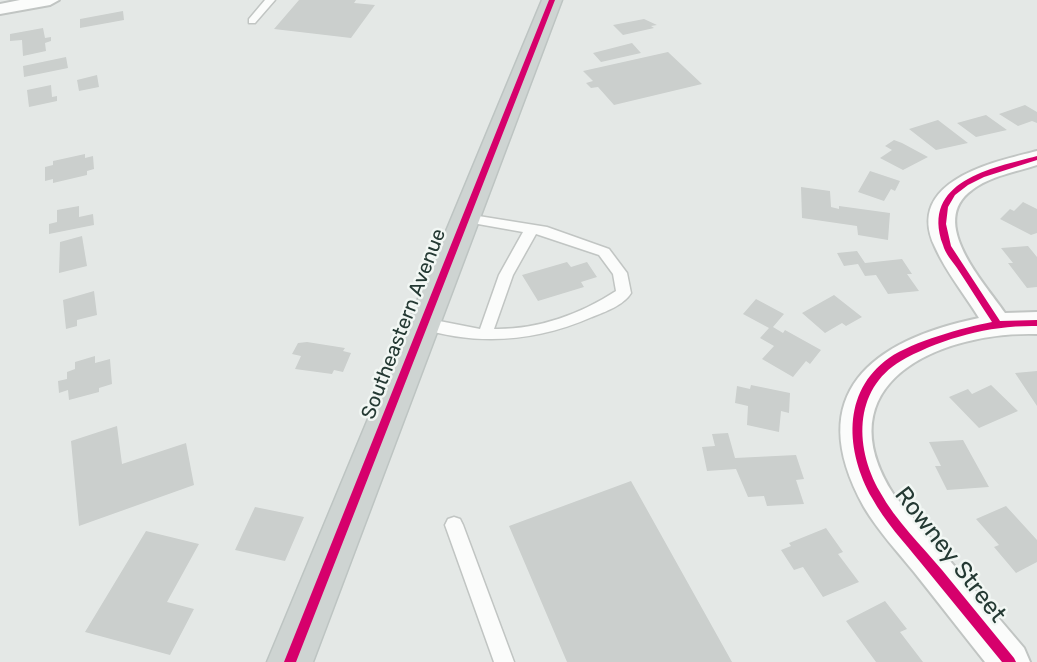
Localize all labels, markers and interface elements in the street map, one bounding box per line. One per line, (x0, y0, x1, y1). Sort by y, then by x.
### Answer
street label: Southeastern Avenue (357, 225, 451, 423)
street label: Rowney Street (888, 481, 1012, 629)

